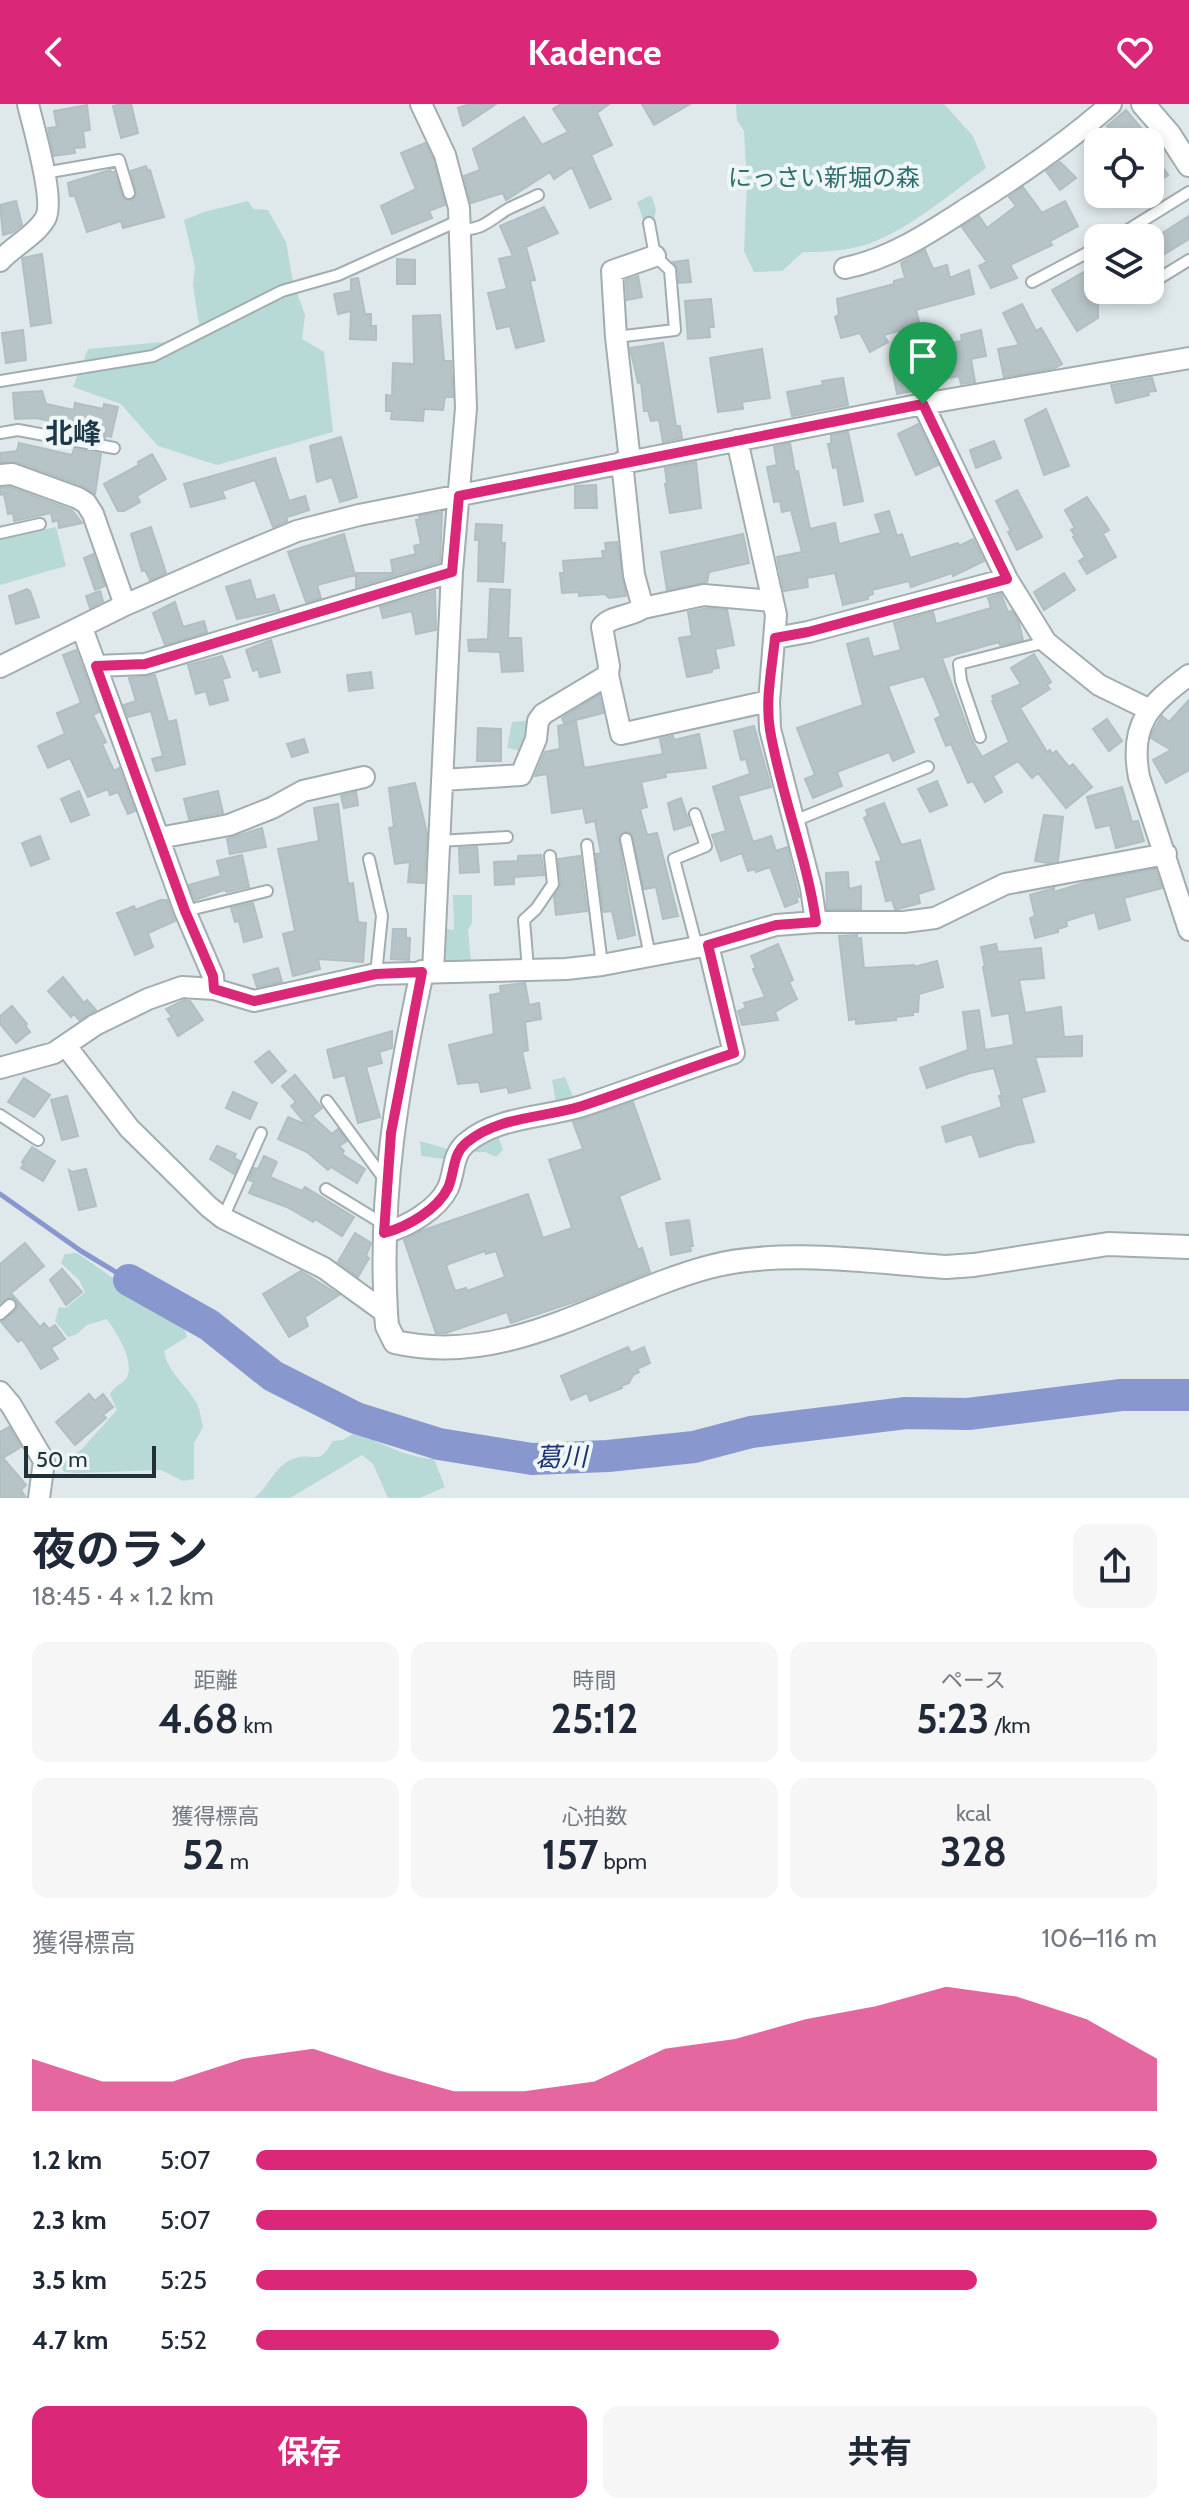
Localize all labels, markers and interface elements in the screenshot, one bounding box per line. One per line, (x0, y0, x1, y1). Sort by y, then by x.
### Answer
icon: back (32, 30, 76, 74)
text: Kadence (527, 30, 662, 74)
icon: heart (1113, 30, 1157, 74)
map controls (1084, 128, 1164, 304)
button: locate (1084, 128, 1164, 208)
park label: にっさい新堀の森 (728, 163, 920, 192)
button: layers (1084, 224, 1164, 304)
pin (889, 322, 957, 404)
icon: arrive (901, 334, 945, 378)
district label: 北峰 (45, 416, 101, 450)
water label: 葛川 (535, 1440, 590, 1473)
scale bar (24, 1442, 156, 1478)
text: 50 m (36, 1446, 88, 1473)
text: 夜のラン (32, 1523, 208, 1576)
button: share (1073, 1524, 1157, 1608)
text: 18:45 · 4 × 1.2 km (32, 1580, 214, 1612)
text: 距離 (193, 1667, 238, 1694)
text: 時間 (572, 1667, 617, 1694)
text: ペース (941, 1667, 1006, 1694)
text: 4.68 (158, 1694, 239, 1743)
text: 25:12 (551, 1694, 638, 1743)
text: 5:23 (916, 1694, 989, 1743)
text: km (239, 1712, 273, 1739)
text: /km (989, 1712, 1031, 1739)
text: kcal (956, 1800, 991, 1827)
text: 獲得標高 (171, 1803, 260, 1830)
text: 心拍数 (561, 1803, 628, 1830)
text: 328 (940, 1827, 1007, 1876)
text: 52 (182, 1830, 225, 1879)
text: 157 (542, 1830, 598, 1879)
text: m (225, 1848, 249, 1875)
text: bpm (598, 1848, 647, 1875)
text: 106–116 m (1041, 1922, 1157, 1954)
text: 獲得標高 (32, 1927, 136, 1959)
text: 1.2 km (32, 2144, 102, 2176)
text: 5:07 (160, 2144, 210, 2176)
text: 2.3 km (32, 2204, 107, 2236)
text: 5:07 (160, 2204, 210, 2236)
text: 3.5 km (32, 2264, 107, 2296)
text: 5:25 (160, 2264, 207, 2296)
text: 4.7 km (32, 2324, 108, 2356)
text: 5:52 (160, 2324, 207, 2356)
button: 保存 (32, 2406, 587, 2498)
button: 共有 (603, 2406, 1157, 2498)

